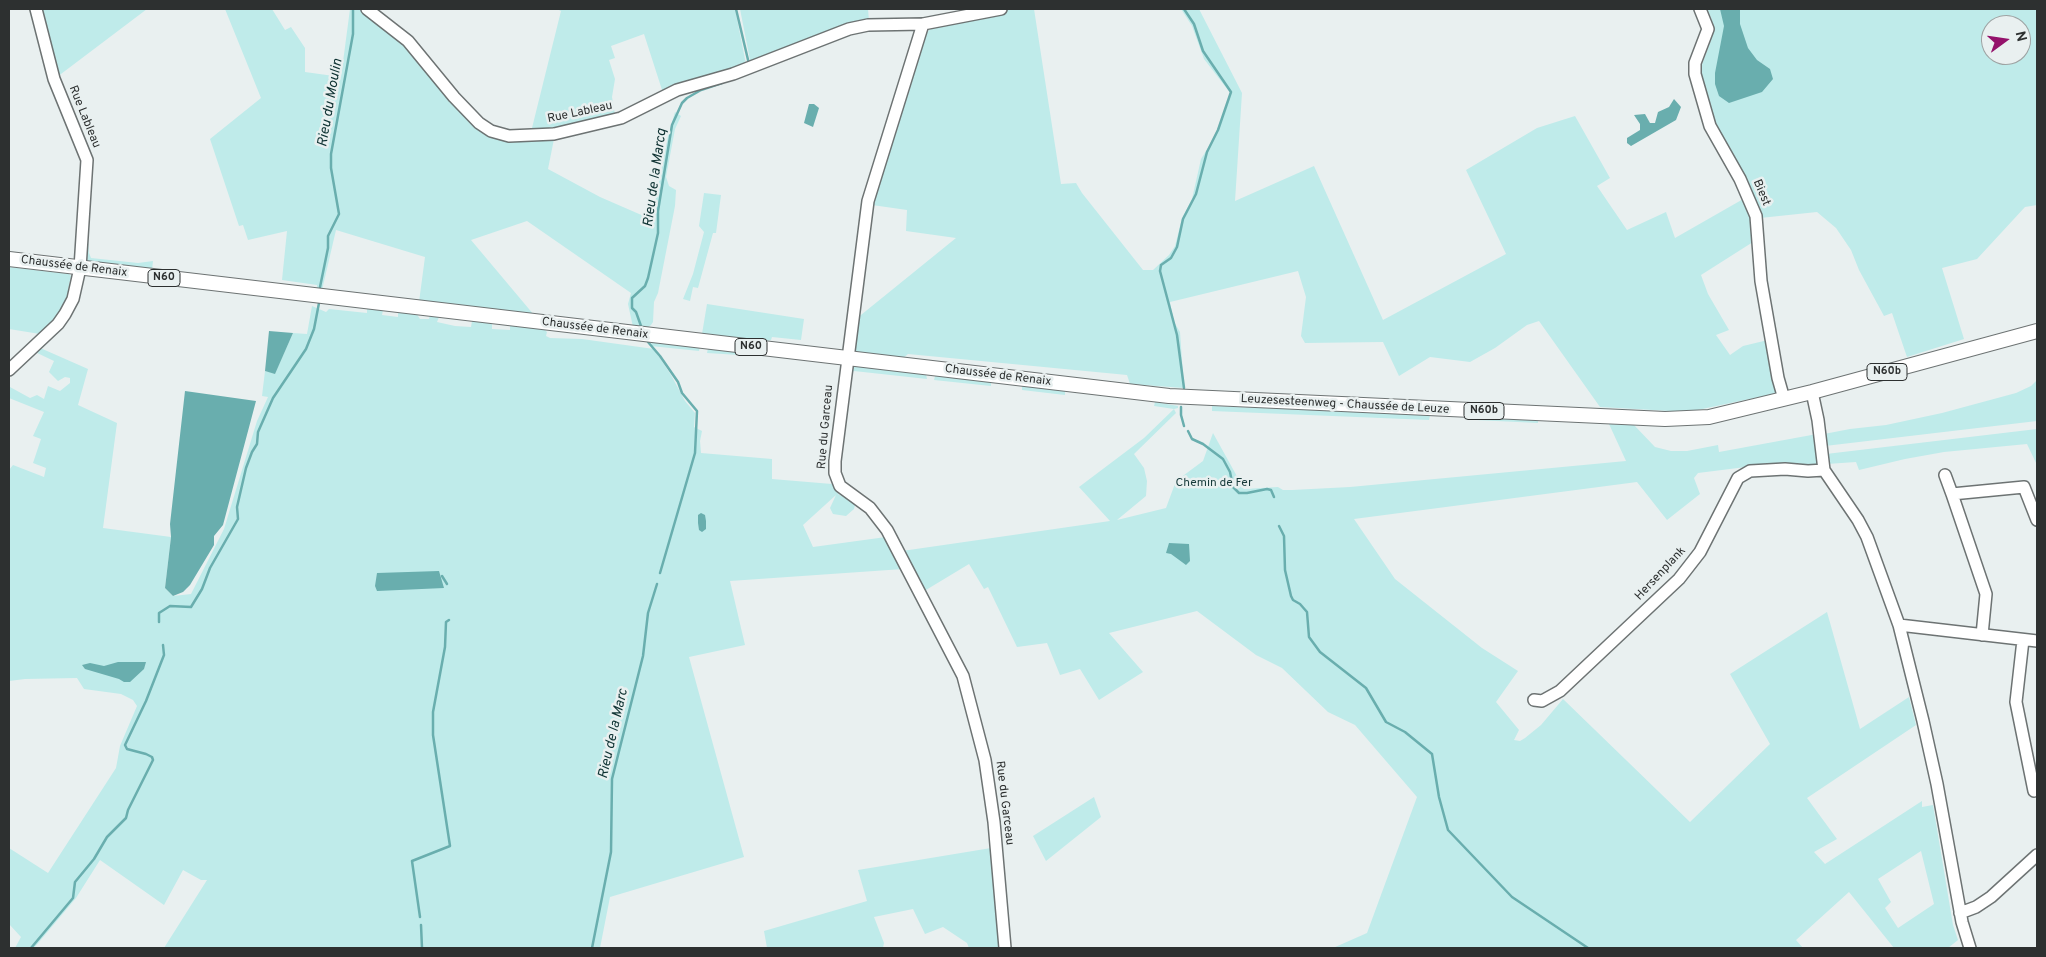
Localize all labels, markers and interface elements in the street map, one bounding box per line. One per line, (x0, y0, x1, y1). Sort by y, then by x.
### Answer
north arrow (1981, 15, 2031, 65)
text: N (2011, 30, 2030, 43)
water label: Rieu du Moulin (315, 58, 347, 148)
street label: Rue Lableau (65, 84, 103, 150)
street label: Rue Lableau (546, 99, 614, 127)
water label: Rieu de la Marcq (641, 128, 671, 228)
street label: Biest (1749, 178, 1773, 208)
street label: Chaussée de Renaix (20, 253, 128, 281)
road number: N60 (148, 270, 180, 286)
street label: Chaussée de Renaix (541, 315, 649, 343)
road number: N60 (735, 338, 767, 356)
street label: Chaussée de Renaix (944, 362, 1052, 390)
road number: N60b (1867, 364, 1907, 381)
street label: Rue du Garceau (815, 384, 837, 470)
street label: Leuzesesteenweg - Chaussée de Leuze (1240, 392, 1450, 418)
road number: N60b (1464, 402, 1504, 420)
park label: Chemin de Fer (1175, 477, 1253, 491)
street label: Hersenplank (1633, 544, 1689, 604)
water label: Rieu de la Marc (596, 687, 632, 781)
street label: Rue du Garceau (992, 760, 1016, 846)

